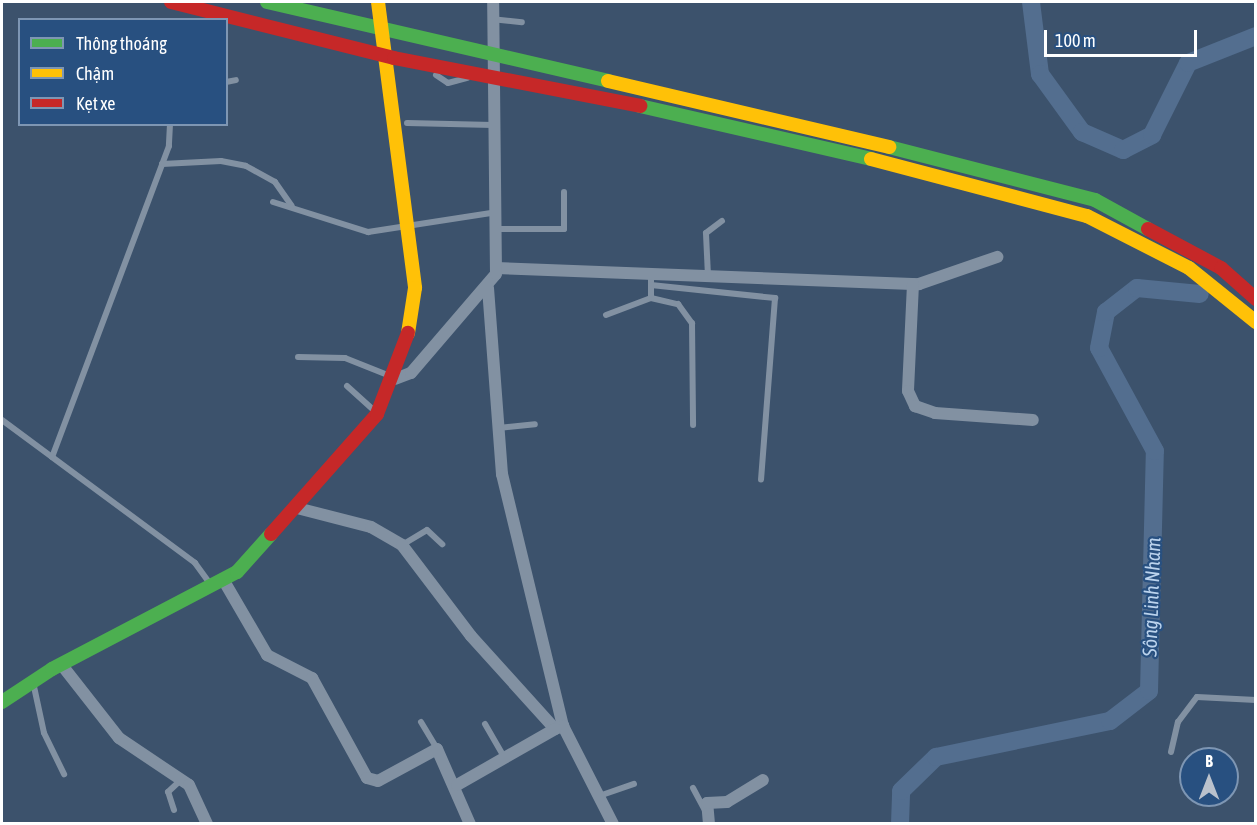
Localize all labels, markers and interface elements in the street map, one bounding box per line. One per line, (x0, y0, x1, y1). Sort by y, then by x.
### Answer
legend (18, 18, 228, 126)
scale bar (1047, 18, 1200, 56)
text: 100 m (1055, 30, 1096, 51)
text: Thông thoáng (76, 33, 167, 54)
text: Chậm (76, 63, 114, 84)
text: Kẹt xe (76, 93, 116, 114)
water label: Sông Linh Nham (1137, 537, 1165, 657)
north arrow (1179, 747, 1239, 807)
text: B (1205, 752, 1213, 770)

